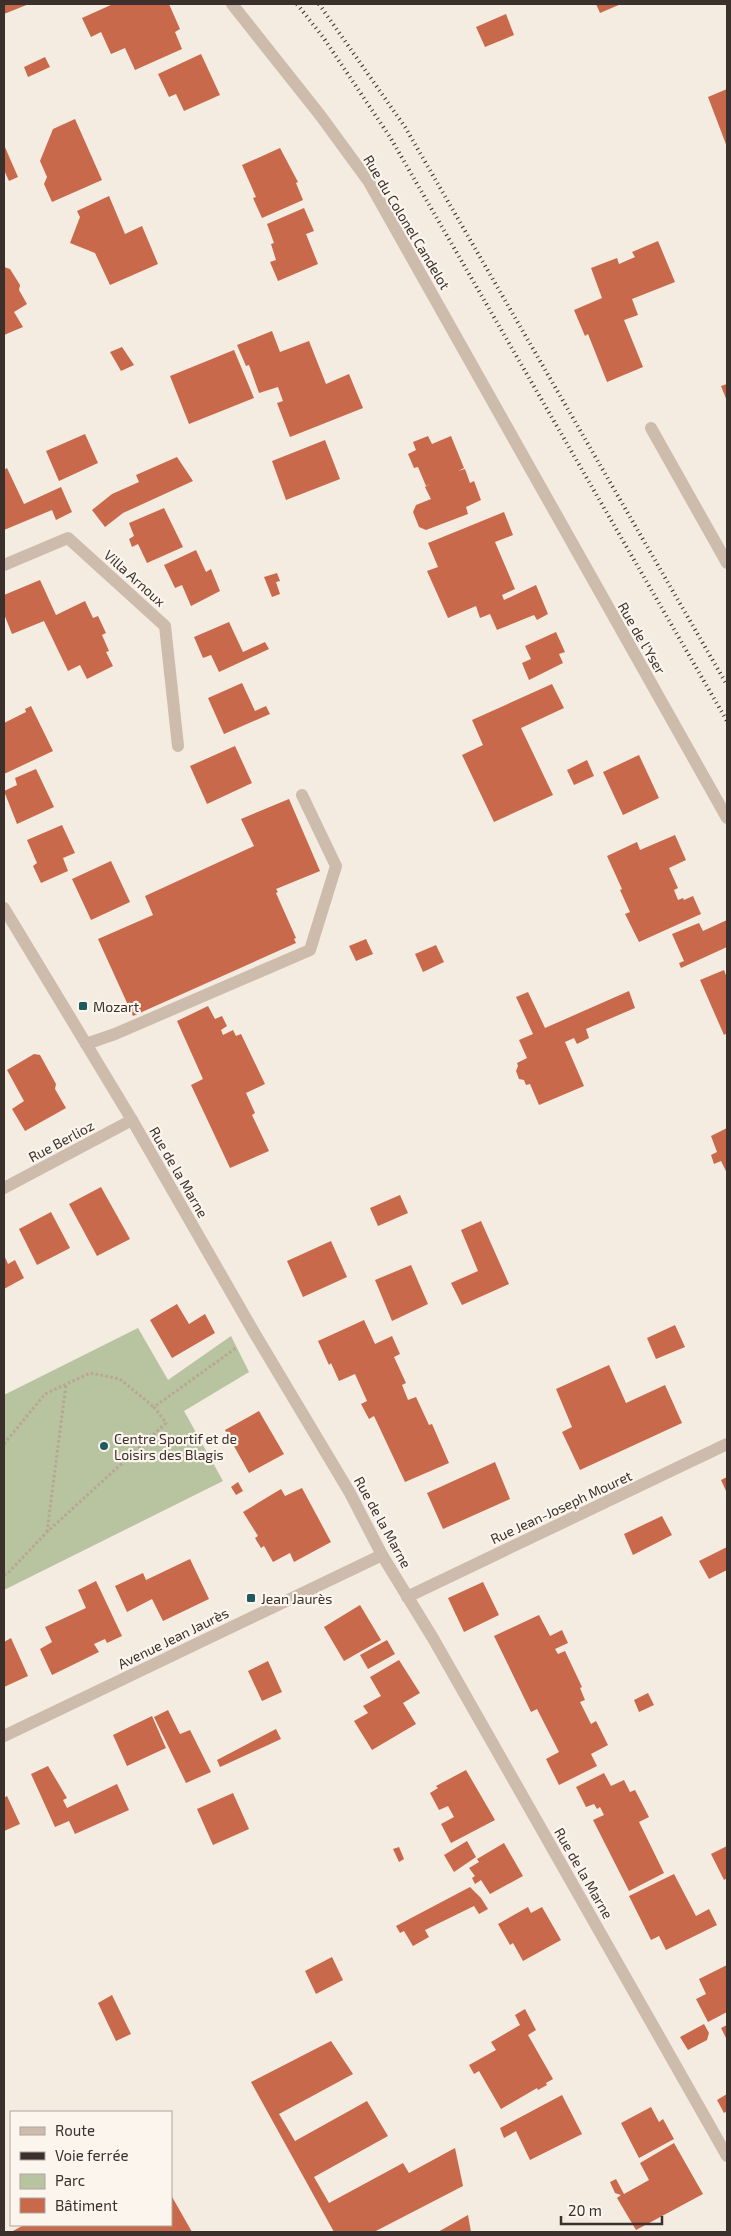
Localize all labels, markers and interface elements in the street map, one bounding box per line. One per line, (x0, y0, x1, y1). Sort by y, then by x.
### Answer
street label: Rue du Colonel Candelot (360, 152, 454, 292)
street label: Villa Arnoux (101, 546, 170, 610)
street label: Rue de l'Yser (615, 599, 670, 677)
place label: Mozart (93, 998, 139, 1015)
marker: Mozart (77, 1000, 89, 1012)
street label: Rue Berlioz (25, 1117, 97, 1165)
street label: Rue de la Marne (146, 1124, 212, 1220)
place label: Centre Sportif et de Loisirs des Blagis (114, 1430, 237, 1463)
marker: Centre Sportif et de Loisirs des Blagis (98, 1440, 110, 1452)
street label: Rue Jean-Joseph Mouret (488, 1467, 634, 1547)
street label: Rue de la Marne (351, 1473, 415, 1571)
place label: Jean Jaurès (261, 1590, 332, 1607)
marker: Jean Jaurès (245, 1592, 257, 1604)
street label: Avenue Jean Jaurès (115, 1604, 231, 1672)
street label: Rue de la Marne (551, 1825, 617, 1921)
legend (10, 2111, 172, 2226)
text: Route (55, 2121, 95, 2139)
text: Voie ferrée (55, 2146, 129, 2164)
text: Parc (55, 2171, 85, 2189)
scale bar (561, 2194, 662, 2226)
text: Bâtiment (55, 2196, 118, 2214)
text: 20 m (568, 2201, 602, 2219)

